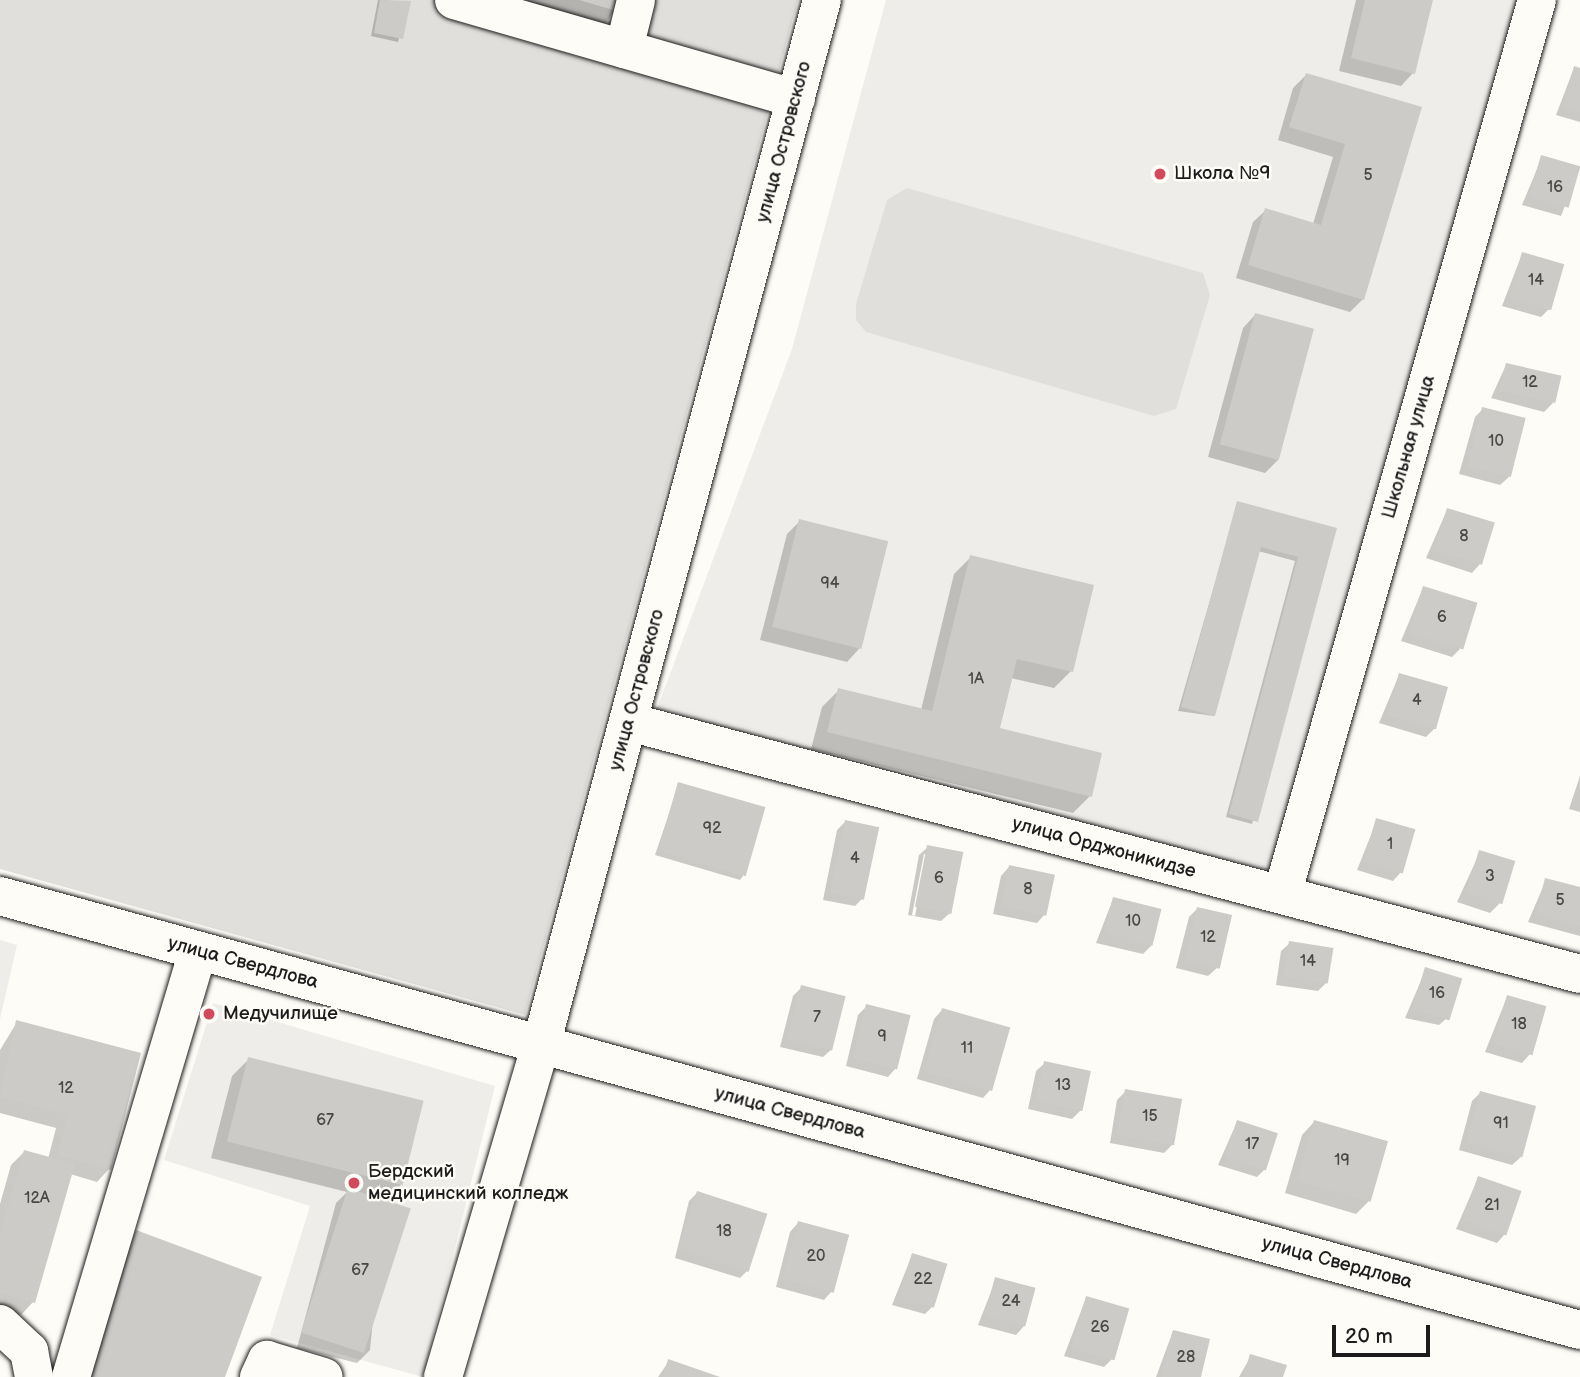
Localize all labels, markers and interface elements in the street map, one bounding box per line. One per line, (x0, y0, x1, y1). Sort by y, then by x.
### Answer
street label: улица Островского (752, 59, 816, 225)
place label: Школа №9 (1174, 163, 1270, 185)
marker: Школа №9 (1152, 166, 1168, 182)
house number: 5 (1363, 166, 1373, 186)
house number: 16 (1547, 178, 1563, 198)
house number: 14 (1528, 271, 1544, 291)
street label: Школьная улица (1378, 373, 1440, 521)
house number: 12 (1522, 373, 1538, 393)
house number: 10 (1488, 432, 1504, 452)
house number: 8 (1459, 527, 1469, 547)
house number: 94 (820, 574, 840, 594)
street label: улица Островского (605, 607, 669, 773)
house number: 6 (1437, 608, 1447, 628)
house number: 1А (968, 670, 984, 690)
house number: 4 (1412, 691, 1422, 711)
street label: улица Орджоникидзе (1010, 812, 1198, 884)
house number: 92 (703, 819, 721, 839)
house number: 1 (1387, 835, 1393, 855)
house number: 4 (850, 849, 860, 869)
house number: 3 (1485, 867, 1495, 887)
house number: 6 (934, 869, 944, 889)
house number: 8 (1023, 880, 1033, 900)
house number: 5 (1555, 891, 1565, 911)
house number: 10 (1125, 912, 1141, 932)
house number: 12 (1200, 928, 1216, 948)
street label: улица Свердлова (165, 932, 321, 994)
house number: 14 (1300, 952, 1316, 972)
house number: 16 (1429, 984, 1445, 1004)
place label: Медучилище (223, 1003, 338, 1025)
marker: Медучилище (201, 1006, 217, 1022)
house number: 7 (813, 1008, 821, 1028)
house number: 18 (1511, 1015, 1527, 1035)
house number: 9 (877, 1027, 887, 1047)
house number: 11 (961, 1039, 973, 1059)
house number: 13 (1055, 1076, 1071, 1096)
house number: 12 (58, 1079, 74, 1099)
street label: улица Свердлова (712, 1082, 868, 1144)
house number: 15 (1142, 1107, 1158, 1127)
house number: 67 (316, 1111, 334, 1131)
house number: 91 (1493, 1114, 1509, 1134)
house number: 17 (1245, 1135, 1259, 1155)
house number: 19 (1334, 1151, 1350, 1171)
place label: Бердский медицинский колледж (368, 1161, 568, 1205)
marker: Бердский медицинский колледж (346, 1175, 362, 1191)
house number: 12А (24, 1189, 50, 1209)
house number: 21 (1484, 1196, 1500, 1216)
house number: 18 (716, 1222, 732, 1242)
street label: улица Свердлова (1259, 1232, 1415, 1294)
house number: 20 (807, 1247, 825, 1267)
house number: 67 (351, 1261, 369, 1281)
house number: 22 (914, 1270, 932, 1290)
house number: 24 (1002, 1292, 1020, 1312)
scale bar (1335, 1310, 1433, 1354)
house number: 26 (1090, 1318, 1110, 1338)
text: 20 m (1345, 1324, 1393, 1349)
house number: 28 (1177, 1348, 1195, 1368)

